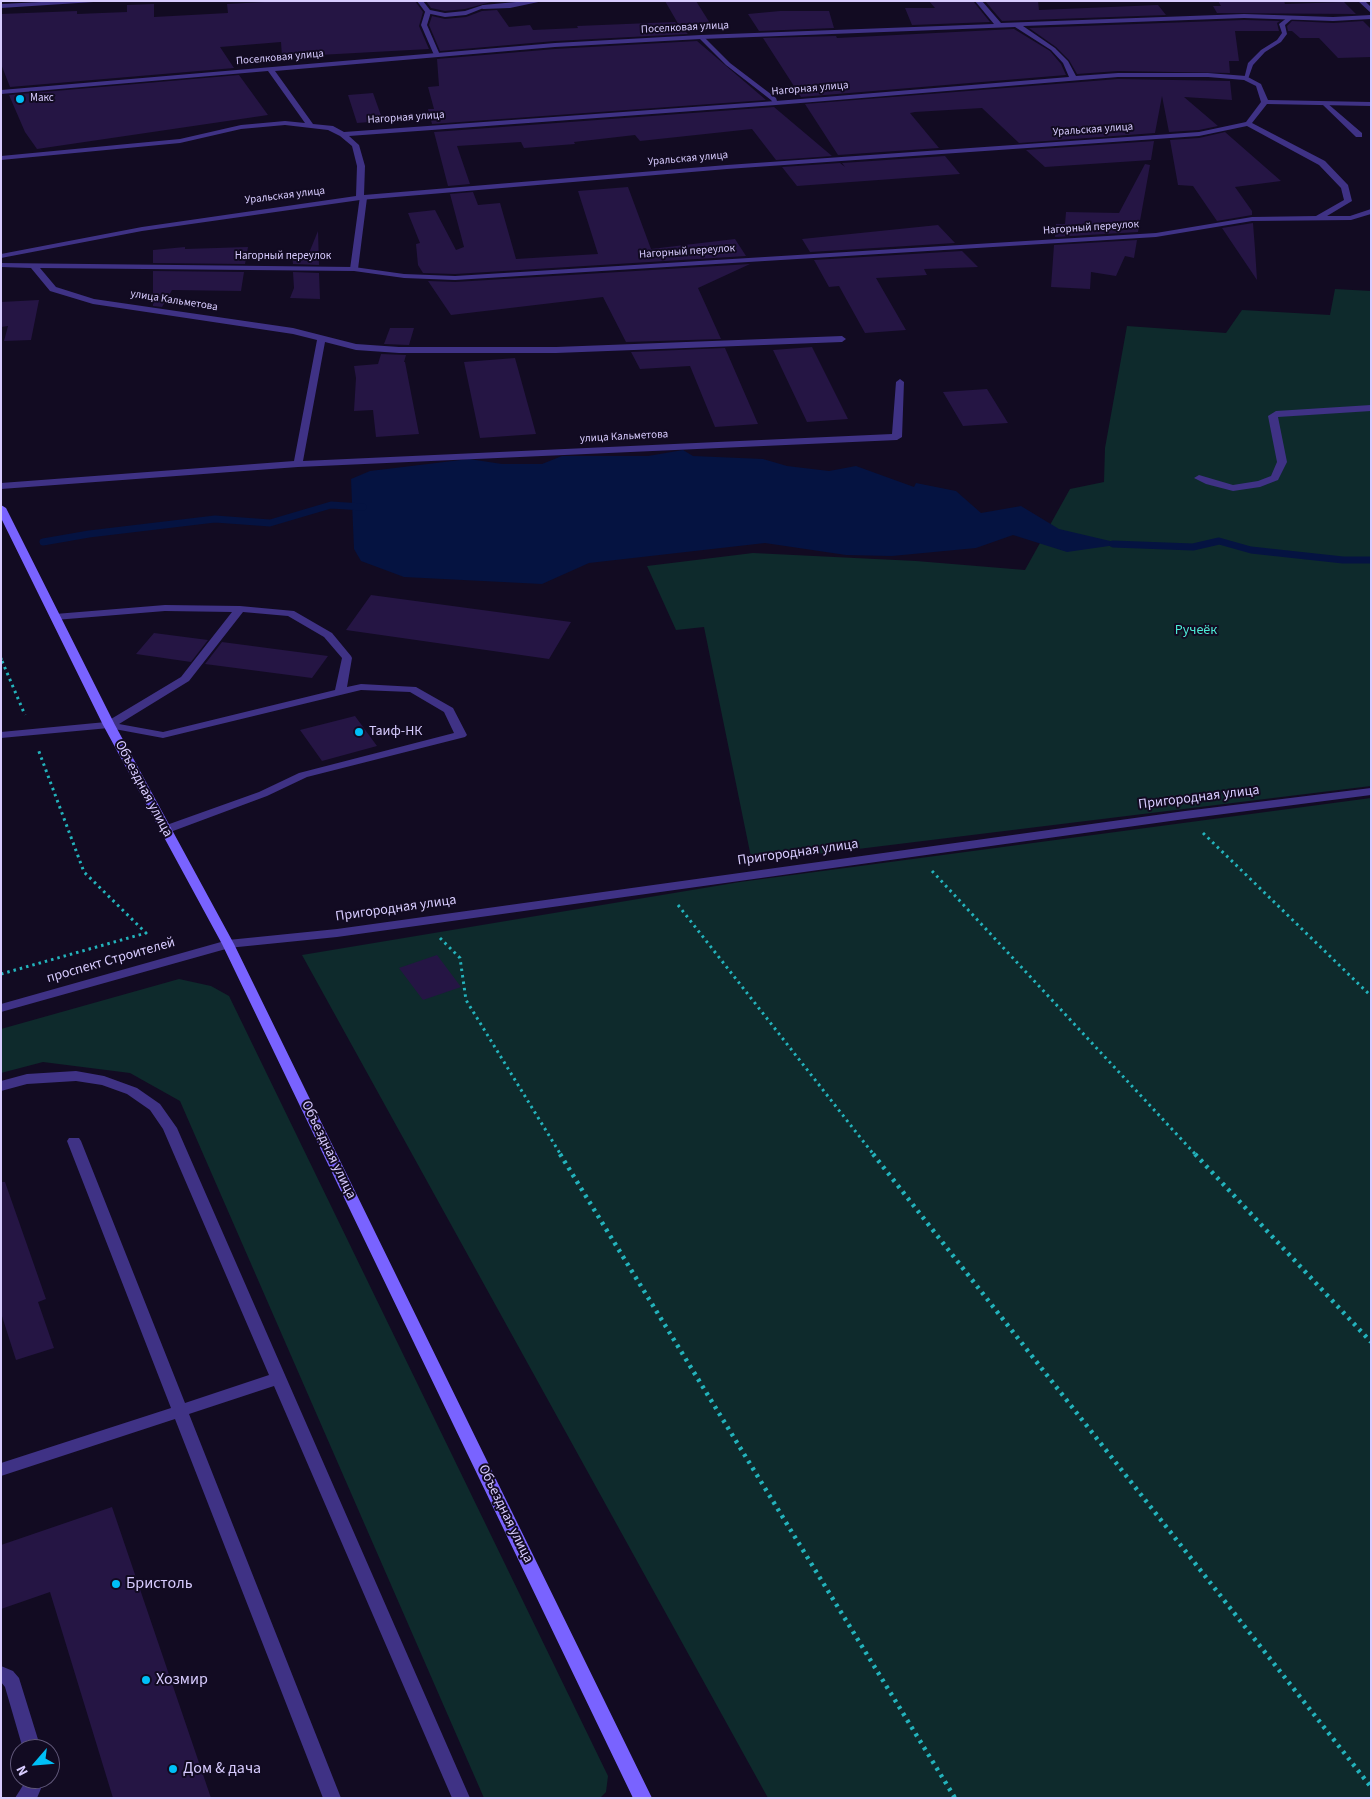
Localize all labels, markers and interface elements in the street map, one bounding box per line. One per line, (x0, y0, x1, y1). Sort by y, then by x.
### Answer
street label: Поселковая улица (641, 19, 729, 37)
street label: Поселковая улица (236, 48, 324, 68)
street label: Нагорная улица (771, 79, 849, 99)
place label: Макс (30, 92, 54, 106)
marker: Макс (14, 93, 26, 105)
street label: Нагорная улица (367, 109, 445, 127)
street label: Уральская улица (1052, 121, 1134, 139)
street label: Уральская улица (647, 149, 729, 169)
street label: Уральская улица (244, 185, 326, 207)
street label: Нагорный переулок (1043, 218, 1139, 238)
street label: Нагорный переулок (639, 242, 735, 262)
street label: Нагорный переулок (235, 250, 331, 264)
street label: улица Кальметова (129, 288, 219, 314)
street label: улица Кальметова (579, 428, 669, 446)
park label: Ручеёк (1175, 623, 1217, 639)
place label: Таиф-НК (369, 724, 422, 740)
marker: Таиф-НК (353, 726, 365, 738)
street label: Объездная улица (110, 738, 176, 840)
street label: Пригородная улица (1137, 782, 1261, 814)
street label: Пригородная улица (736, 836, 860, 870)
street label: Пригородная улица (334, 892, 458, 926)
street label: проспект Строителей (45, 935, 177, 987)
street label: Объездная улица (297, 1098, 359, 1202)
street label: Объездная улица (474, 1462, 536, 1566)
place label: Бристоль (126, 1574, 193, 1594)
marker: Бристоль (110, 1578, 122, 1590)
place label: Хозмир (156, 1670, 208, 1690)
marker: Хозмир (140, 1674, 152, 1686)
north arrow (10, 1739, 60, 1789)
place label: Дом & дача (183, 1759, 261, 1779)
text: N (12, 1762, 34, 1779)
marker: Дом & дача (167, 1763, 179, 1775)

